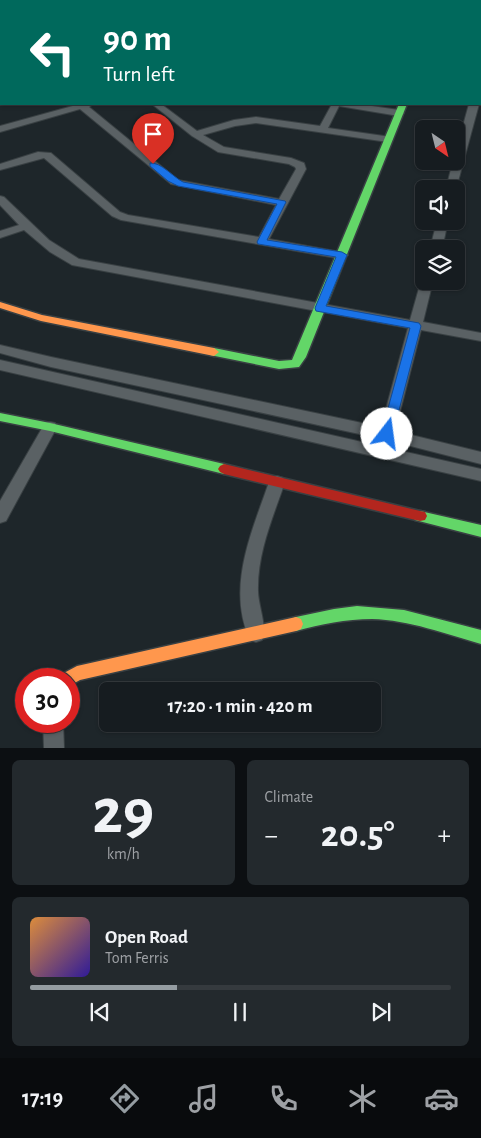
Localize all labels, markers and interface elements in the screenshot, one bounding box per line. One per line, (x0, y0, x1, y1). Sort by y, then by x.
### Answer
icon: left (20, 20, 85, 85)
text: 90 m (103, 22, 172, 57)
text: Turn left (103, 63, 175, 85)
pin (132, 113, 174, 164)
icon: arrive (139, 120, 167, 148)
north arrow (415, 120, 465, 170)
map controls (415, 120, 465, 290)
button: sound (415, 180, 465, 230)
button: layers (415, 240, 465, 290)
position arrow (360, 407, 412, 459)
speed limit sign: 30 (15, 668, 80, 733)
text: 17:20 · 1 min · 420 m (167, 697, 313, 716)
text: 29 (92, 780, 154, 845)
text: Climate (265, 789, 313, 805)
text: 20.5° (321, 816, 395, 854)
text: − (265, 822, 278, 850)
text: + (438, 822, 451, 850)
text: km/h (107, 846, 140, 862)
text: Open Road (105, 928, 188, 947)
text: Tom Ferris (105, 950, 169, 966)
icon: previous (86, 998, 114, 1026)
icon: pause (226, 998, 254, 1026)
icon: next (367, 998, 395, 1026)
icon: directions (107, 1081, 142, 1116)
icon: music (186, 1081, 221, 1116)
icon: phone (266, 1081, 301, 1116)
icon: climate (345, 1081, 380, 1116)
icon: car (424, 1081, 459, 1116)
text: 17:19 (22, 1087, 63, 1109)

